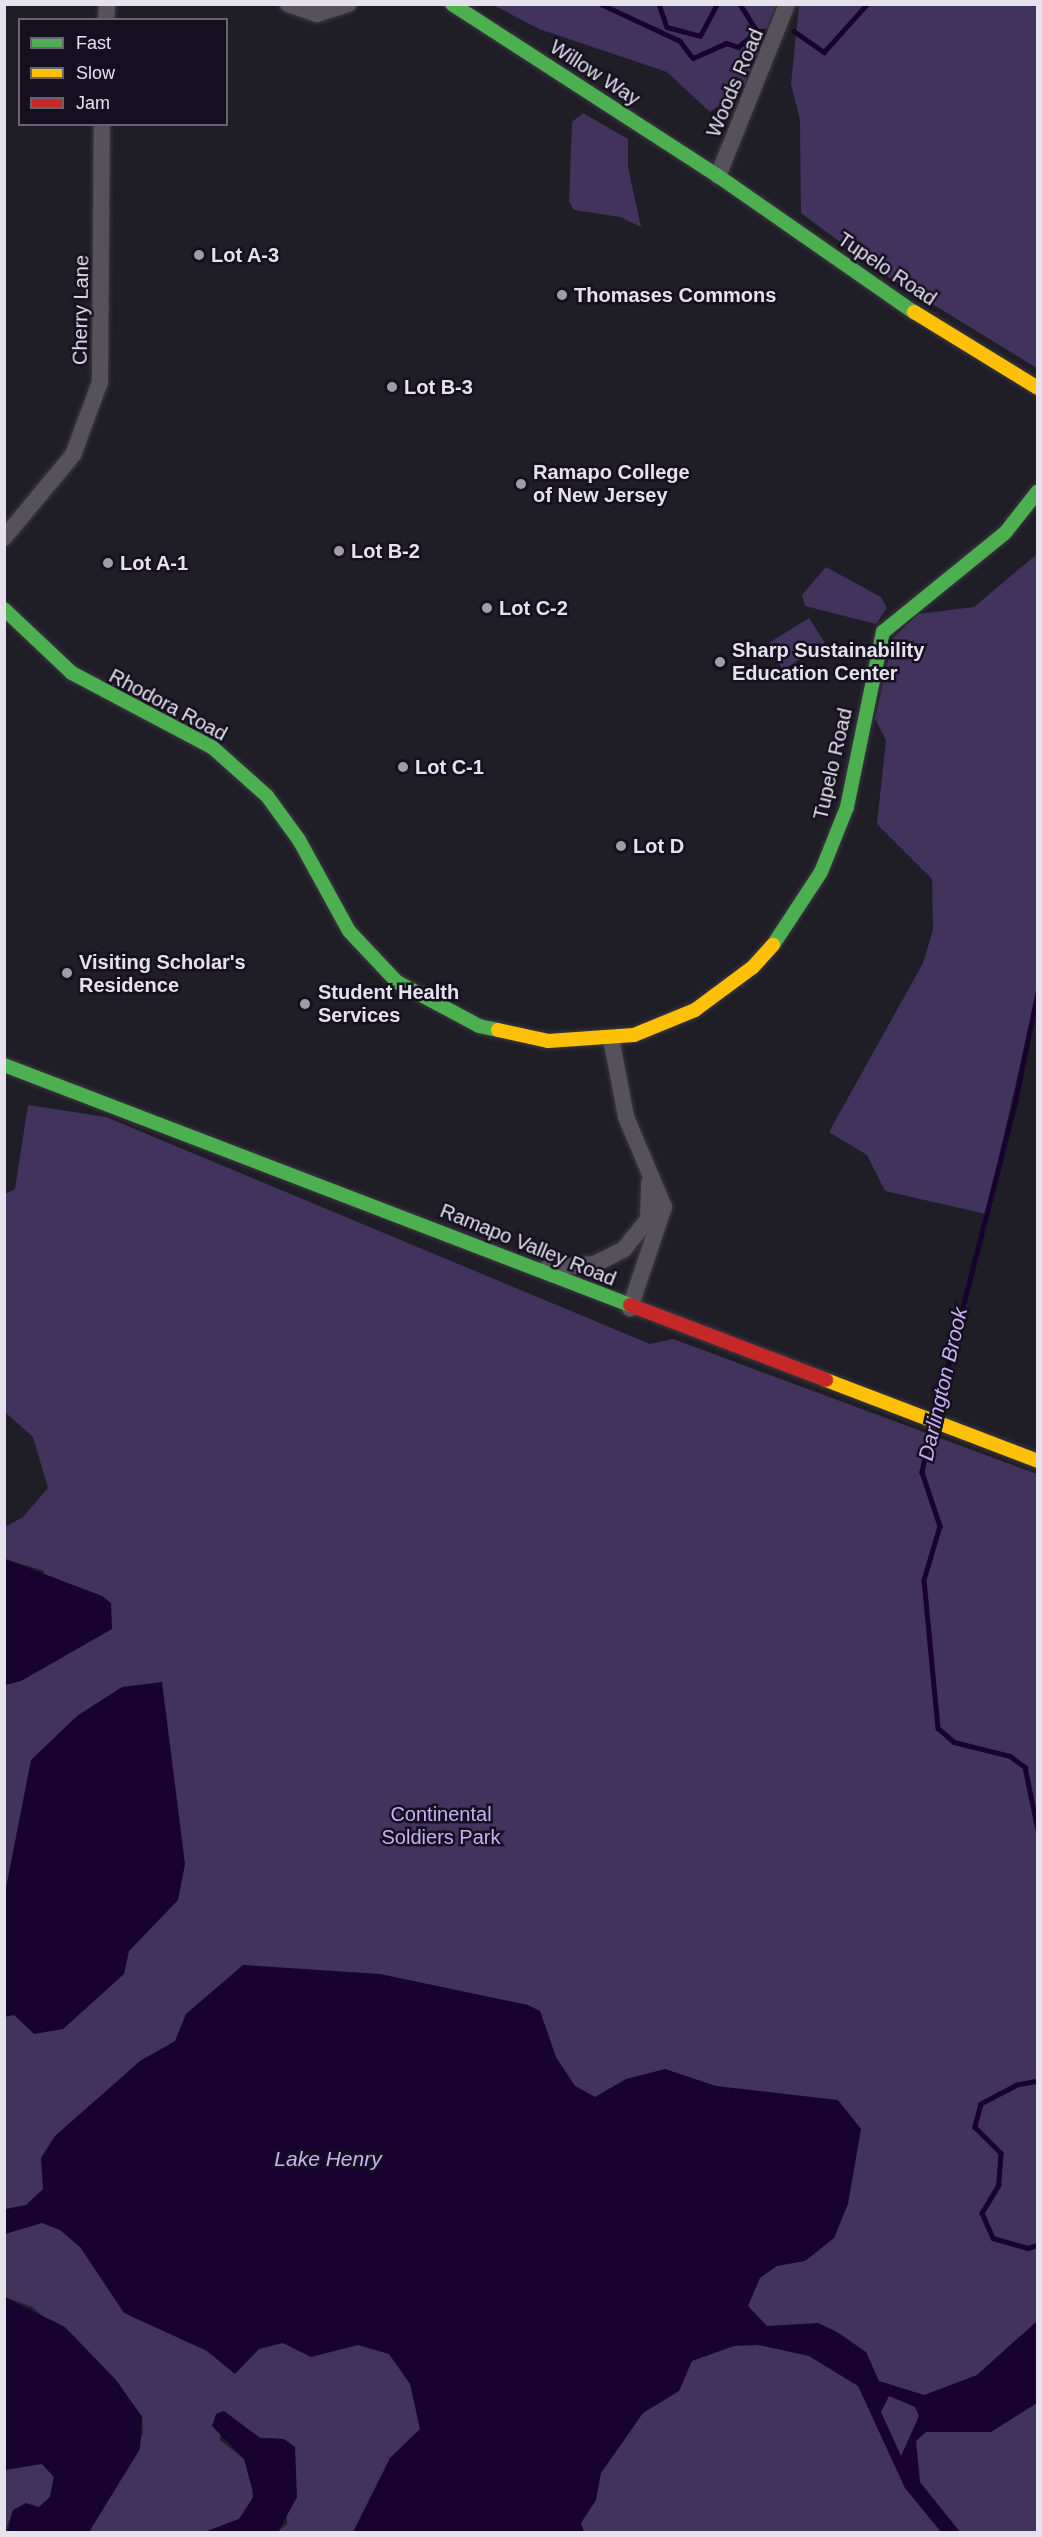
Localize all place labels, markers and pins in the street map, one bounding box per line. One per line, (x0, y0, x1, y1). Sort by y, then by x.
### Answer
place label: Lot A-3 (211, 243, 280, 267)
marker: Lot A-3 (192, 248, 206, 262)
place label: Thomases Commons (574, 283, 776, 307)
marker: Thomases Commons (555, 288, 569, 302)
place label: Lot B-3 (404, 375, 473, 399)
marker: Lot B-3 (385, 380, 399, 394)
place label: Ramapo College of New Jersey (533, 460, 690, 507)
marker: Ramapo College of New Jersey (514, 477, 528, 491)
place label: Lot B-2 (351, 539, 420, 563)
marker: Lot B-2 (332, 544, 346, 558)
place label: Lot A-1 (120, 551, 189, 575)
marker: Lot A-1 (101, 556, 115, 570)
place label: Lot C-2 (499, 596, 568, 620)
marker: Lot C-2 (480, 601, 494, 615)
place label: Sharp Sustainability Education Center (732, 638, 924, 685)
marker: Sharp Sustainability Education Center (713, 655, 727, 669)
place label: Lot C-1 (415, 755, 484, 779)
marker: Lot C-1 (396, 760, 410, 774)
place label: Lot D (633, 834, 684, 858)
marker: Lot D (614, 839, 628, 853)
place label: Visiting Scholar's Residence (79, 950, 246, 997)
marker: Visiting Scholar's Residence (60, 966, 74, 980)
place label: Student Health Services (318, 981, 459, 1028)
marker: Student Health Services (296, 995, 314, 1013)

